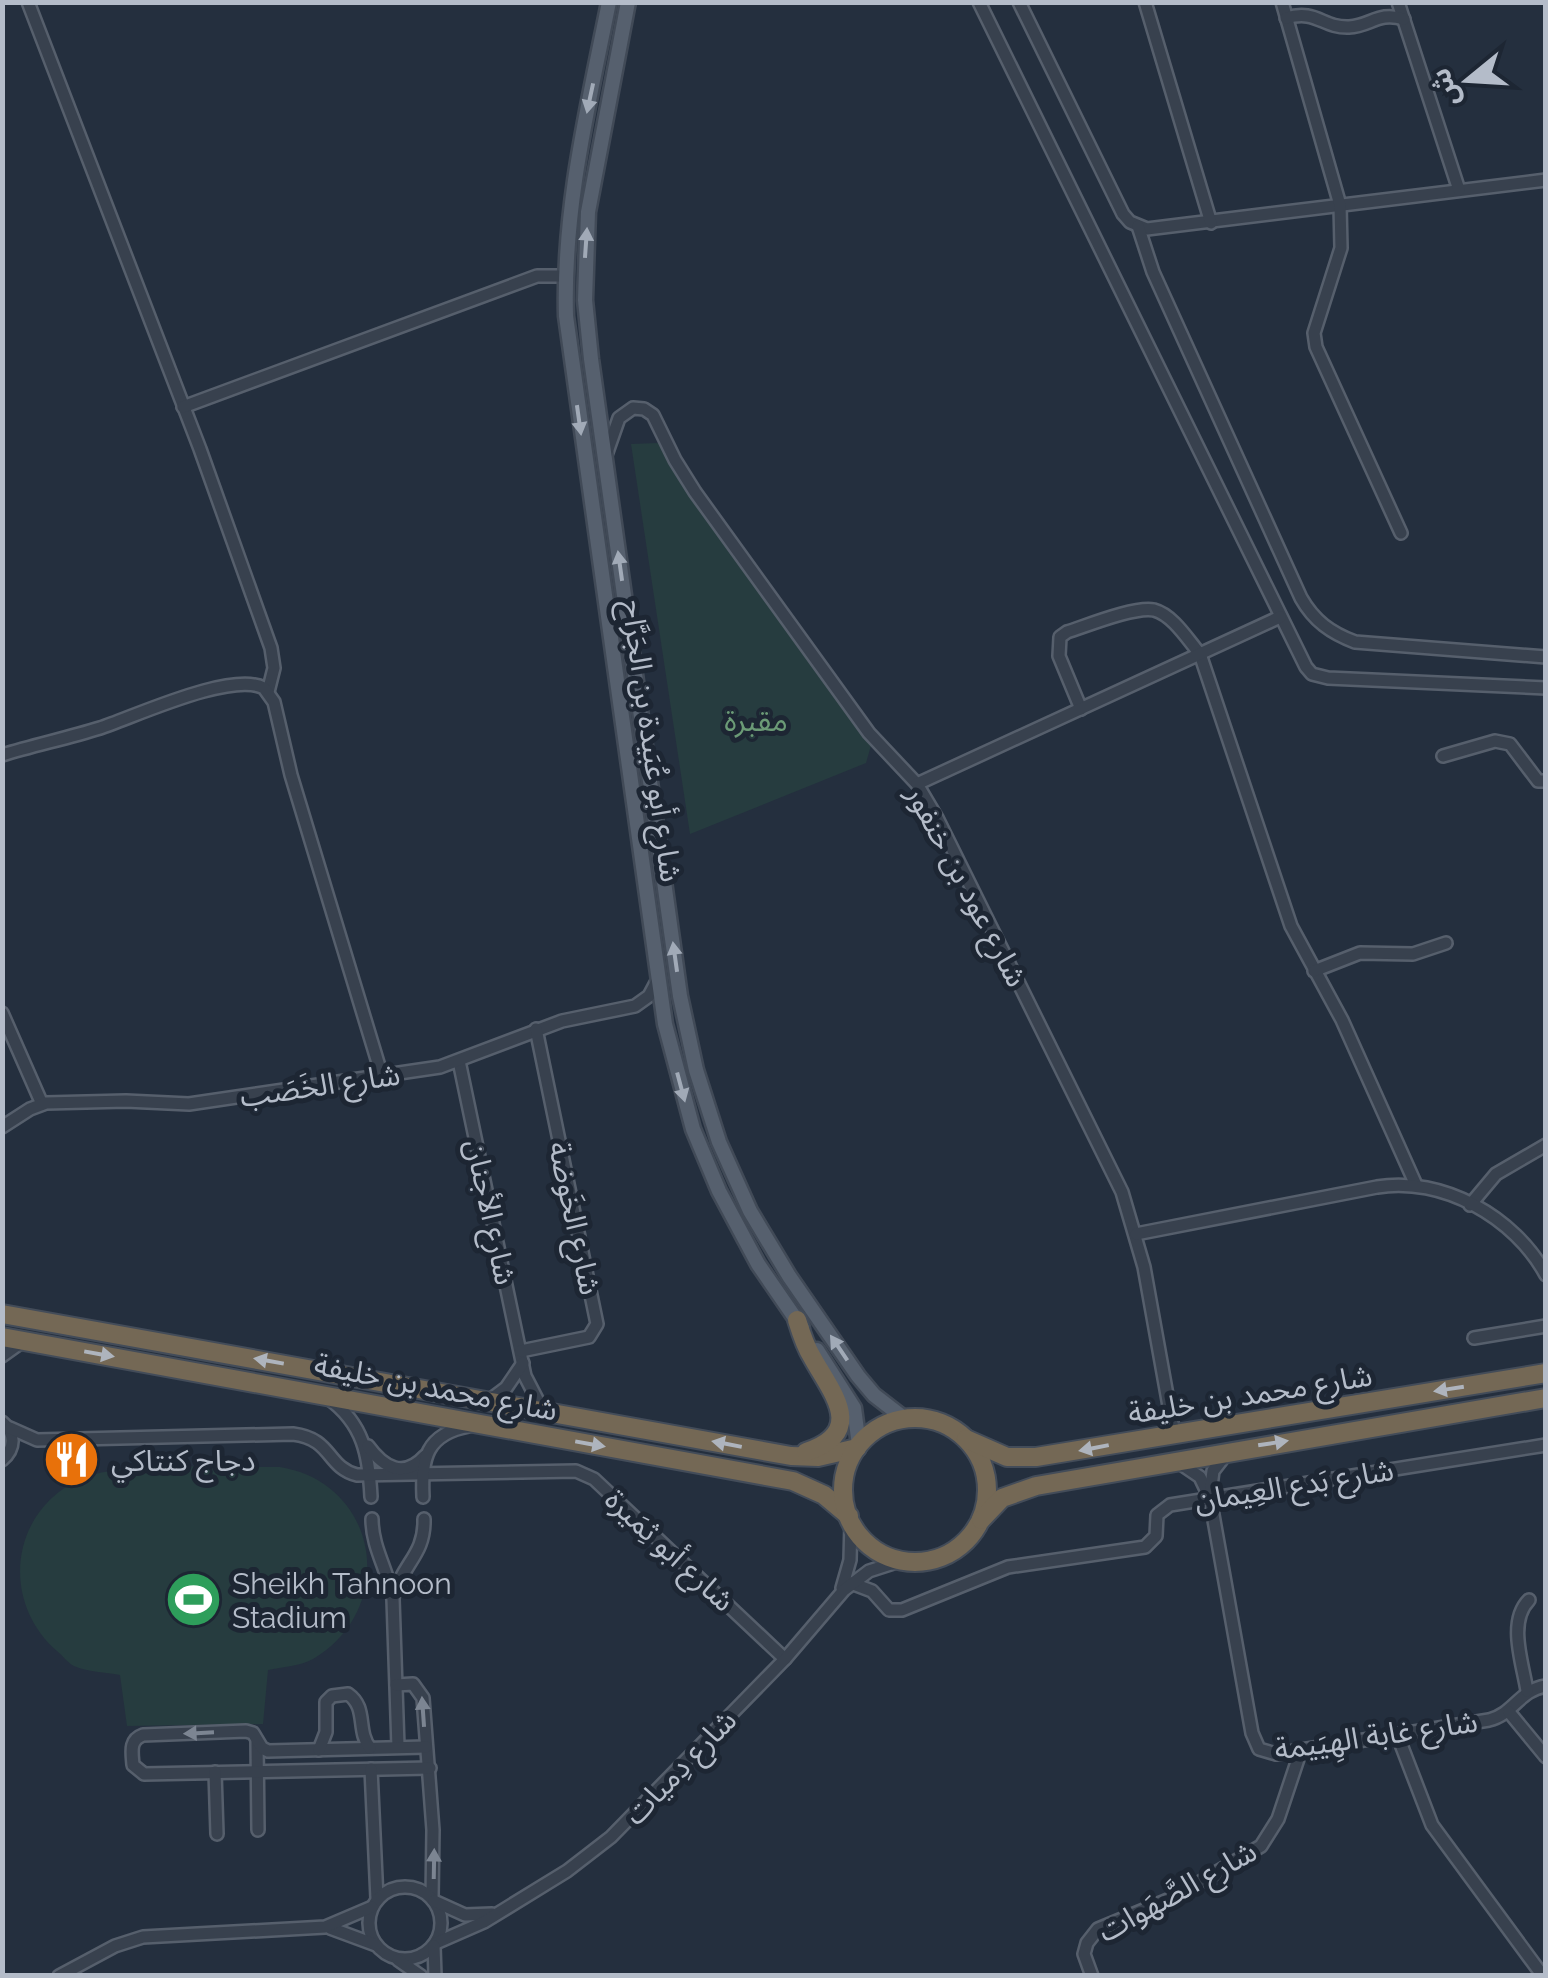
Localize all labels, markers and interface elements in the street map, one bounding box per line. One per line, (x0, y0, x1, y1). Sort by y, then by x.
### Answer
north arrow (1418, 30, 1518, 130)
text: ش (1423, 64, 1466, 111)
one-way arrow (581, 83, 597, 114)
one-way arrow (579, 227, 595, 259)
one-way arrow (572, 405, 588, 436)
one-way arrow (611, 550, 627, 581)
street label: شارع أبو عُبَيدة بن الجَرَّاح (610, 598, 690, 885)
park label: مقبرة (724, 703, 788, 738)
street label: شارع عود بن خنفور (894, 778, 1035, 995)
one-way arrow (666, 941, 682, 972)
street label: شارع الخَصَب (238, 1056, 403, 1119)
one-way arrow (673, 1072, 689, 1103)
street label: شارع الأجنان (454, 1136, 523, 1289)
street label: شارع الخَوضة (537, 1138, 608, 1299)
one-way arrow (830, 1335, 849, 1362)
street label: شارع محمد بن خليفة (311, 1346, 560, 1433)
one-way arrow (83, 1347, 115, 1362)
one-way arrow (253, 1353, 284, 1368)
street label: شارع محمد بن خليفة (1125, 1357, 1375, 1436)
one-way arrow (1433, 1382, 1465, 1397)
restaurant icon: دجاج كنتاكي (42, 1430, 102, 1490)
one-way arrow (1258, 1435, 1289, 1450)
one-way arrow (710, 1436, 742, 1451)
one-way arrow (575, 1437, 607, 1452)
one-way arrow (1078, 1441, 1109, 1457)
place label: دجاج كنتاكي (111, 1443, 256, 1483)
street label: شارع بَدع العِيمان (1192, 1452, 1397, 1523)
street label: شارع أبو ثِمَيرة (595, 1481, 742, 1622)
place label: Sheikh Tahnoon Stadium (232, 1566, 452, 1635)
sports icon: Sheikh Tahnoon Stadium (163, 1570, 223, 1630)
one-way arrow (415, 1695, 431, 1727)
street label: شارع دِميات (617, 1702, 747, 1835)
street label: شارع غابة الهِيَيمة (1272, 1703, 1481, 1772)
one-way arrow (182, 1725, 214, 1741)
street label: شارع الصَّهَوات (1092, 1833, 1265, 1953)
one-way arrow (426, 1848, 442, 1880)

